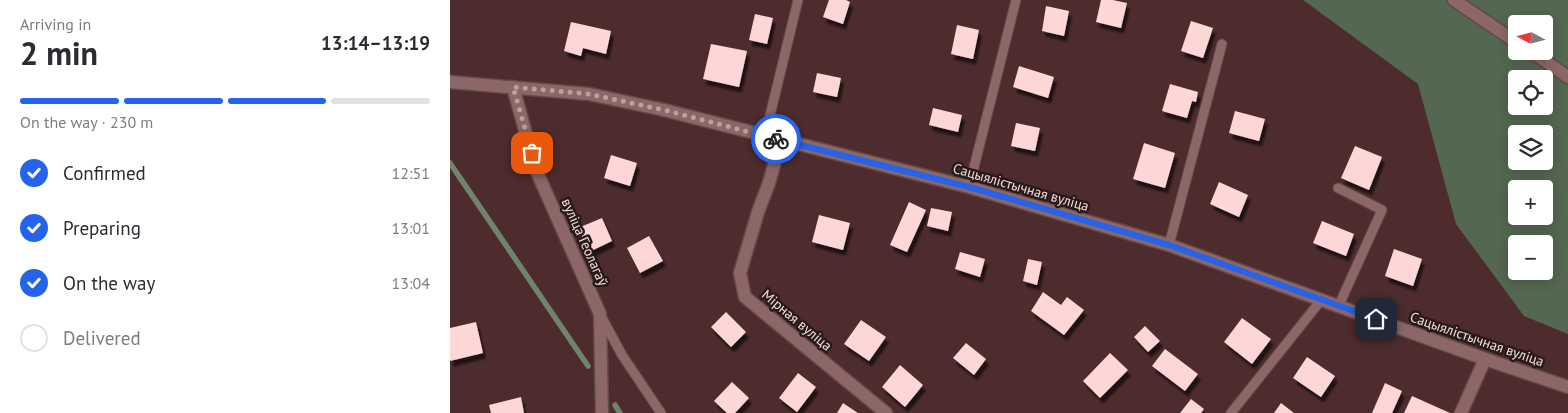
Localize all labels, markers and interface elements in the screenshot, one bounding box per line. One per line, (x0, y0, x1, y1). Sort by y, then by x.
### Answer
text: Arriving in (20, 14, 91, 34)
north arrow (1508, 15, 1552, 60)
map controls (1508, 15, 1553, 280)
text: 13:14–13:19 (321, 31, 430, 55)
text: 2 min (20, 32, 98, 74)
button: locate (1508, 70, 1553, 115)
text: On the way · 230 m (20, 112, 153, 132)
courier (751, 114, 801, 164)
icon: bike (762, 125, 790, 153)
button: layers (1508, 125, 1553, 170)
pin (511, 132, 553, 174)
icon: bag (518, 139, 546, 167)
icon: check (20, 159, 48, 187)
street label: Сацыялістычная вуліца (951, 159, 1091, 215)
text: Confirmed (63, 161, 146, 185)
text: 12:51 (392, 163, 430, 183)
button: + (1508, 180, 1553, 225)
street label: вуліца Геолагаў (558, 195, 613, 289)
icon: check (20, 214, 48, 242)
text: Preparing (63, 216, 141, 240)
text: 13:01 (392, 218, 430, 238)
button: − (1508, 235, 1553, 280)
icon: check (20, 269, 48, 297)
text: On the way (63, 271, 155, 295)
text: 13:04 (392, 273, 430, 293)
street label: Мірная вуліца (758, 285, 836, 355)
pin (1355, 298, 1397, 340)
icon: home (1362, 305, 1390, 333)
street label: Сацыялістычная вуліца (1408, 308, 1546, 370)
text: Delivered (63, 326, 141, 350)

